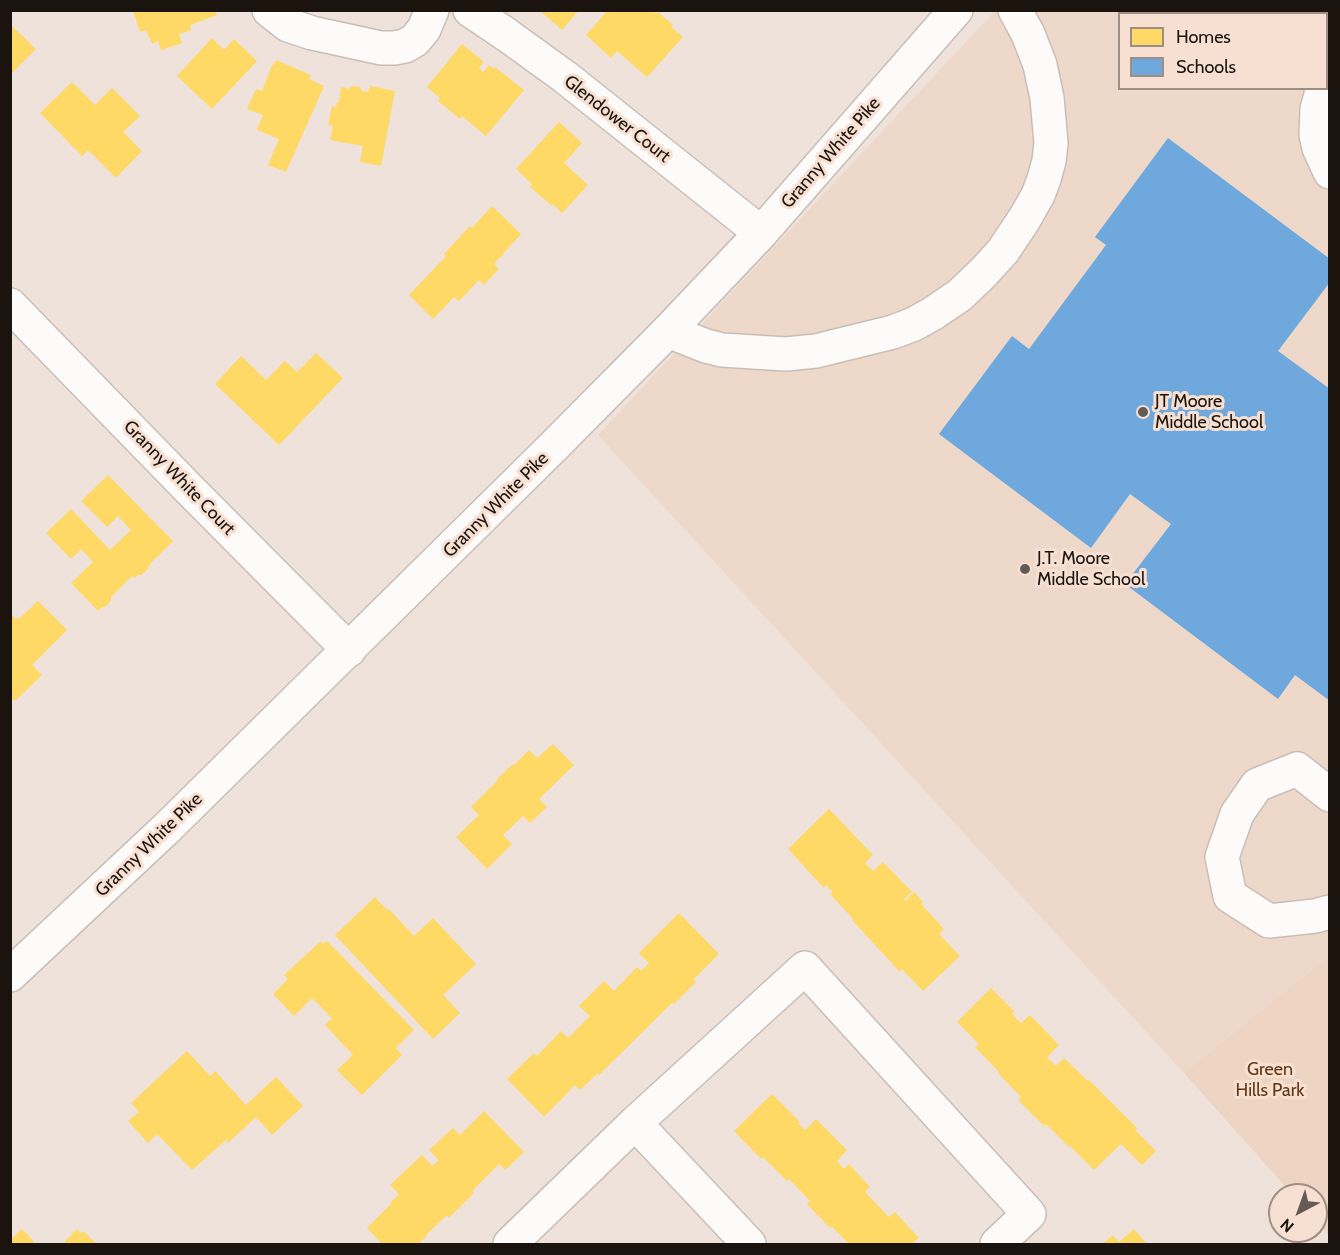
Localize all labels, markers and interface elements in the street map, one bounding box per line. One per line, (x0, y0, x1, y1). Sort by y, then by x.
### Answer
legend (1118, 12, 1328, 90)
text: Homes (1176, 26, 1231, 48)
text: Schools (1176, 56, 1236, 78)
street label: Glendower Court (560, 71, 674, 167)
street label: Granny White Pike (777, 93, 885, 213)
place label: JT Moore Middle School (1155, 391, 1263, 434)
marker: JT Moore Middle School (1136, 405, 1150, 419)
street label: Granny White Court (119, 416, 239, 540)
street label: Granny White Pike (439, 448, 553, 562)
place label: J.T. Moore Middle School (1037, 548, 1145, 590)
marker: J.T. Moore Middle School (1018, 562, 1032, 576)
street label: Granny White Pike (91, 789, 207, 901)
park label: Green Hills Park (1236, 1059, 1304, 1102)
north arrow (1268, 1183, 1328, 1243)
text: N (1277, 1215, 1298, 1236)

